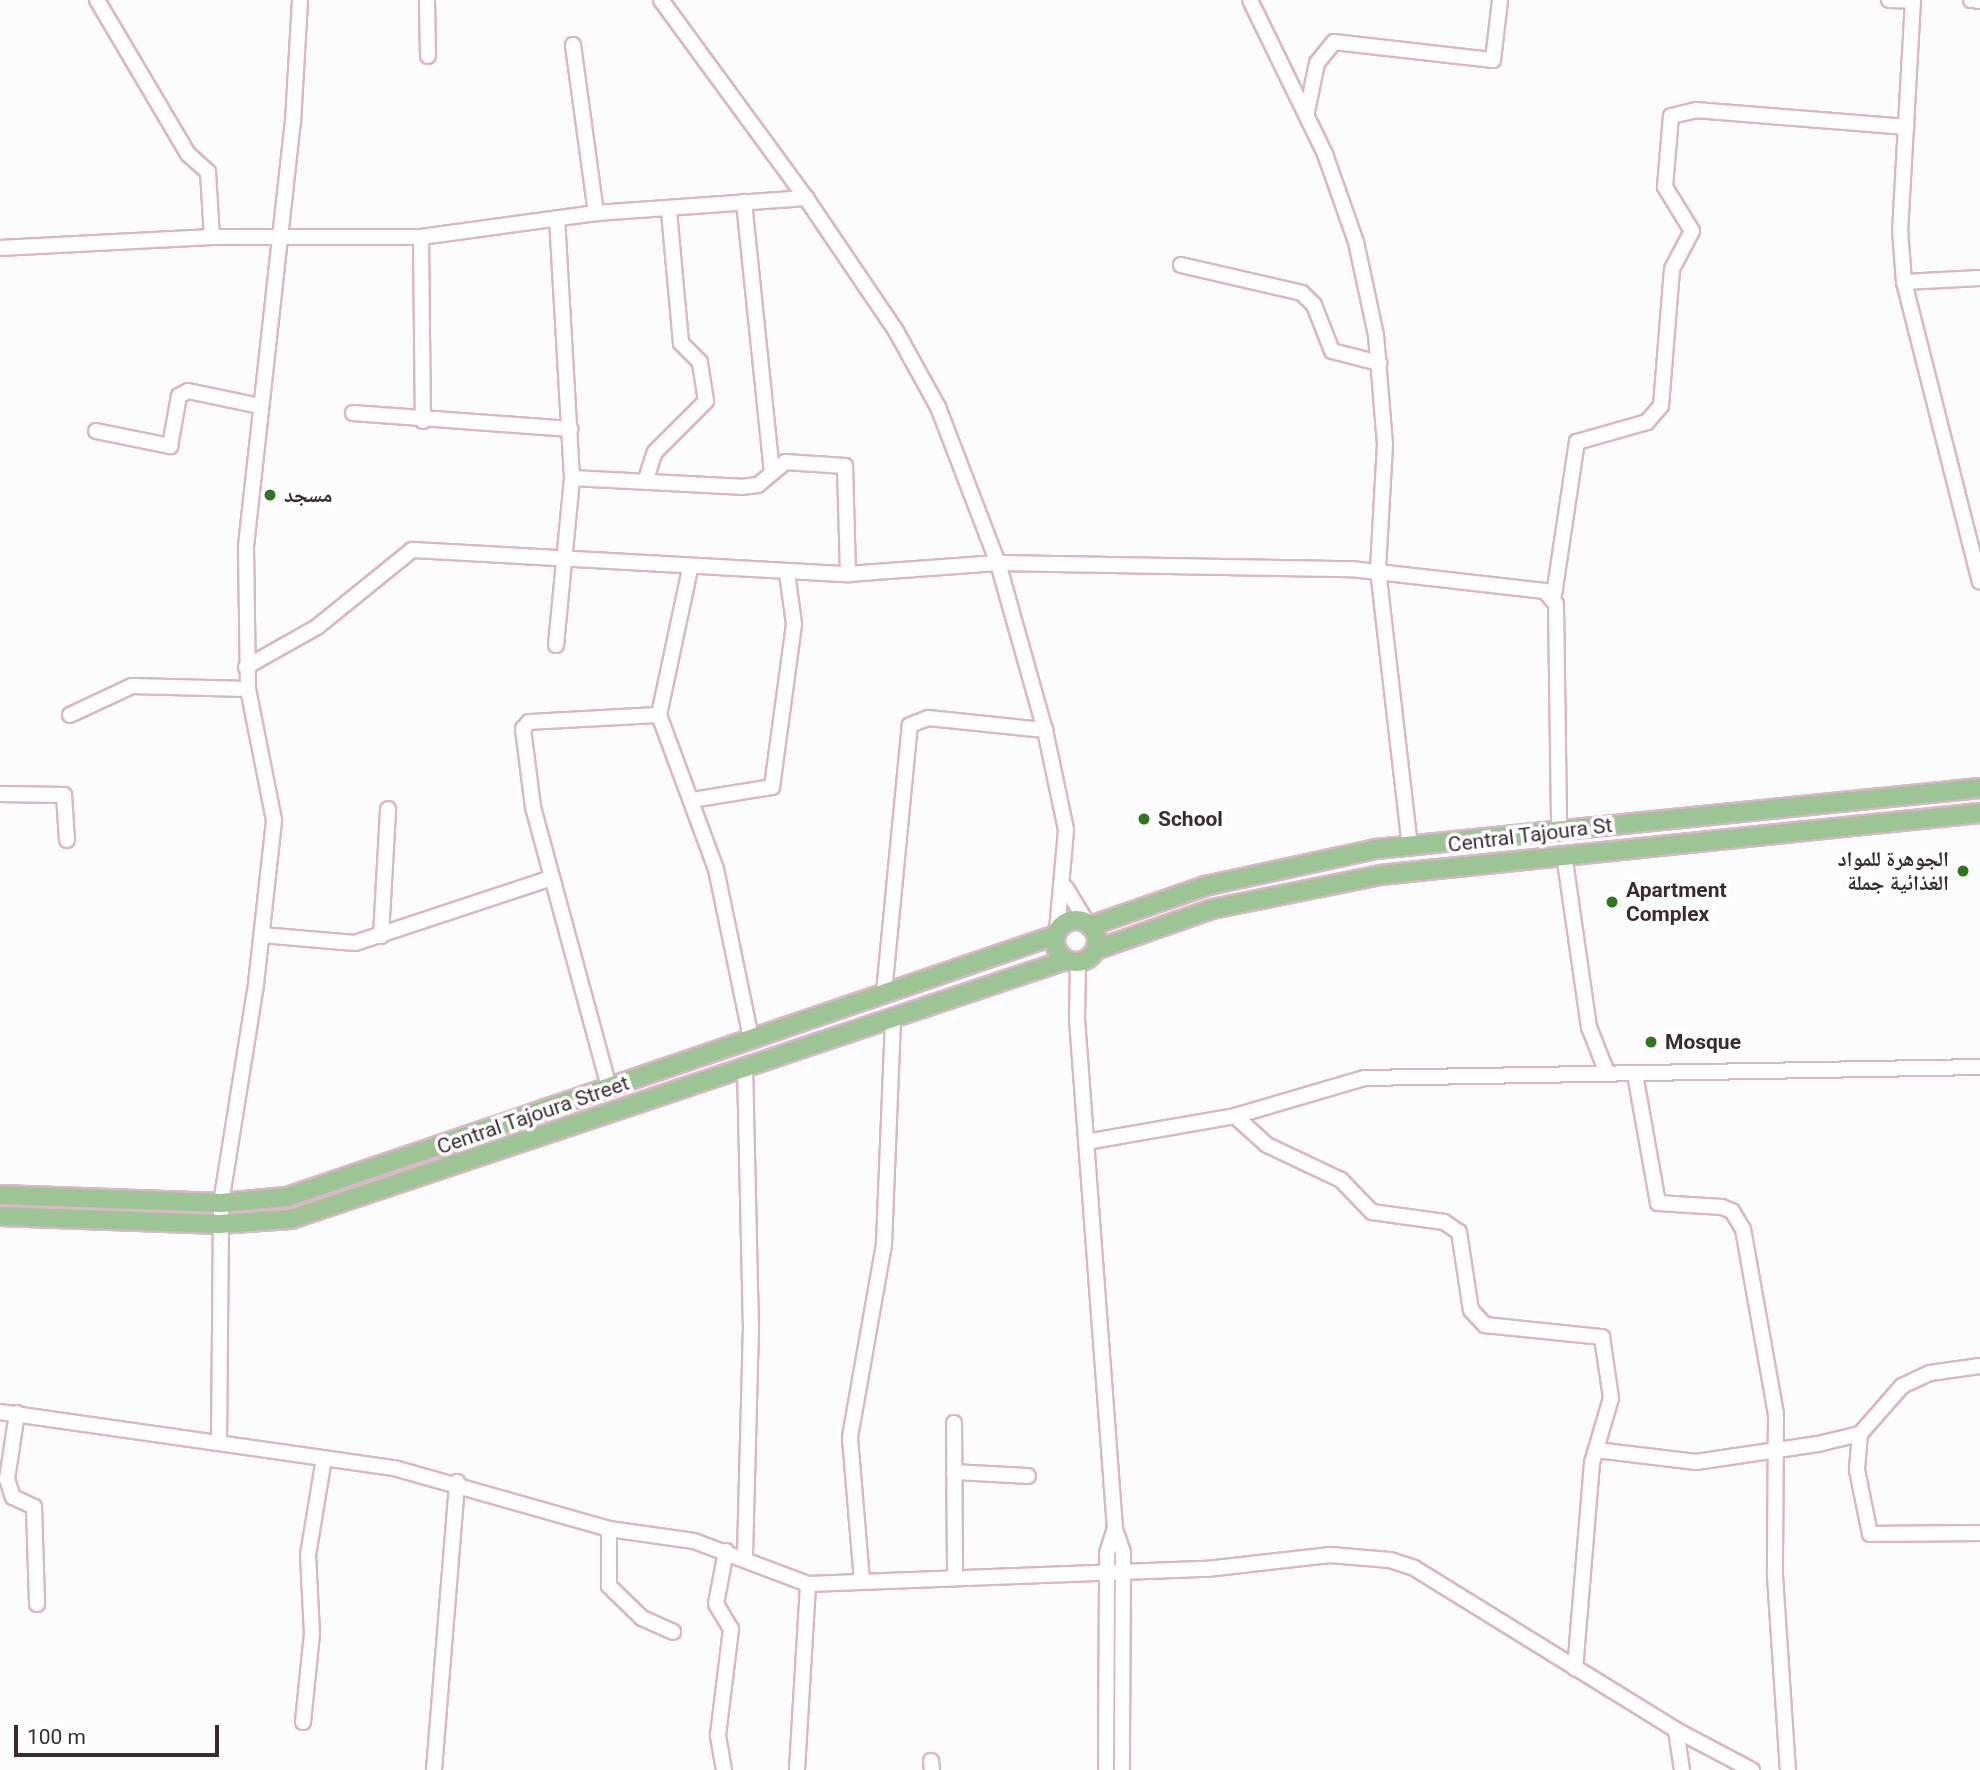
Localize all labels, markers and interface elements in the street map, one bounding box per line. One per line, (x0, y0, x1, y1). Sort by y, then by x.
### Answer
place label: مسجد (284, 482, 333, 508)
marker: مسجد (262, 487, 278, 503)
place label: School (1158, 806, 1223, 832)
marker: School (1136, 811, 1152, 827)
street label: Central Tajoura St (1446, 812, 1614, 858)
place label: الجوهرة للمواد الغذائية جملة (1837, 846, 1949, 896)
marker: الجوهرة للمواد الغذائية جملة (1955, 863, 1971, 879)
place label: Apartment Complex (1626, 877, 1727, 927)
marker: Apartment Complex (1604, 894, 1620, 910)
place label: Mosque (1665, 1029, 1741, 1055)
marker: Mosque (1643, 1034, 1659, 1050)
street label: Central Tajoura Street (433, 1070, 633, 1160)
scale bar (18, 1710, 222, 1754)
text: 100 m (27, 1725, 86, 1749)

